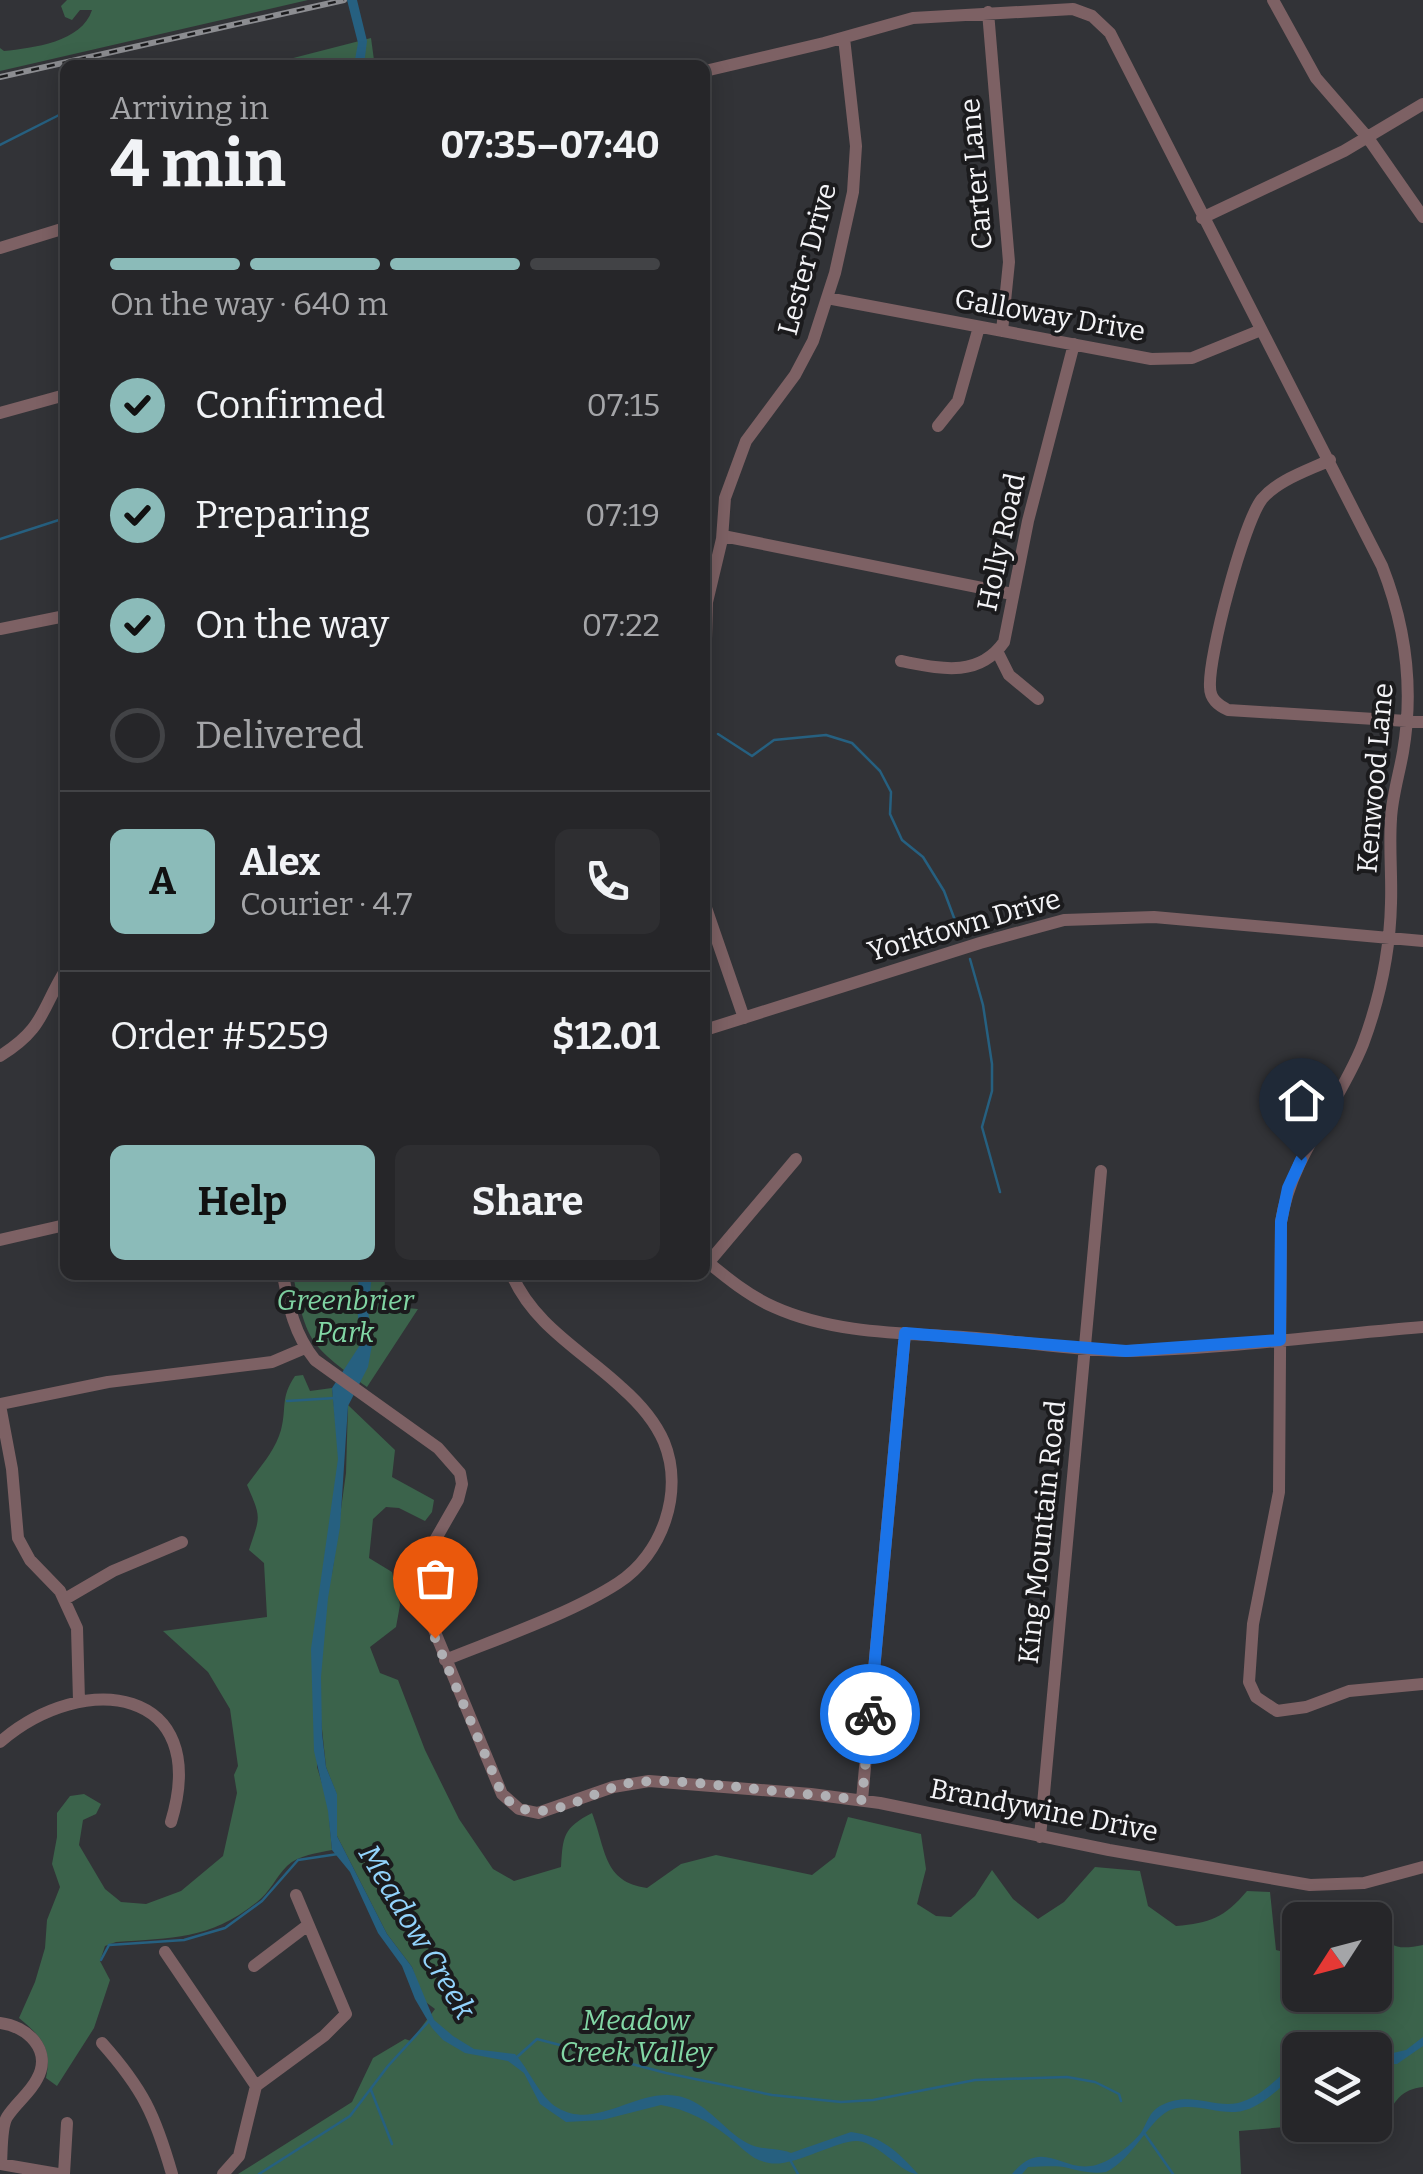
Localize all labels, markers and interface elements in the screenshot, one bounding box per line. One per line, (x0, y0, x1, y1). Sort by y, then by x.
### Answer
text: Arriving in (110, 89, 269, 127)
street label: Carter Lane (953, 97, 999, 251)
text: 07:35–07:40 (440, 122, 660, 168)
text: 4 min (110, 125, 286, 203)
street label: Lester Drive (771, 179, 843, 339)
street label: Galloway Drive (952, 282, 1148, 348)
text: On the way · 640 m (110, 285, 388, 323)
icon: check (110, 378, 165, 433)
text: Confirmed (195, 382, 385, 428)
text: 07:15 (587, 386, 660, 424)
street label: Holly Road (970, 470, 1032, 614)
icon: check (110, 488, 165, 543)
text: Preparing (195, 492, 370, 538)
text: 07:19 (585, 496, 660, 534)
icon: check (110, 598, 165, 653)
text: On the way (195, 602, 389, 648)
text: 07:22 (582, 606, 660, 644)
street label: Kenwood Lane (1350, 682, 1400, 874)
text: Delivered (195, 712, 364, 758)
button: phone (555, 829, 660, 934)
text: Alex (240, 839, 320, 885)
text: A (149, 858, 176, 904)
street label: Yorktown Drive (864, 882, 1064, 968)
text: Courier · 4.7 (240, 885, 412, 923)
text: Order #5259 (110, 1013, 329, 1059)
text: $12.01 (552, 1013, 660, 1059)
pin (1259, 1058, 1344, 1161)
icon: home (1274, 1073, 1329, 1128)
button: Help (110, 1145, 375, 1260)
button: Share (395, 1145, 660, 1260)
park label: Greenbrier Park (276, 1284, 415, 1349)
street label: King Mountain Road (1012, 1398, 1072, 1666)
pin (393, 1536, 478, 1639)
icon: bag (408, 1551, 463, 1606)
courier (820, 1664, 920, 1764)
icon: bike (843, 1687, 898, 1742)
street label: Brandywine Drive (927, 1772, 1161, 1848)
water label: Meadow Creek (351, 1838, 483, 2026)
north arrow (1282, 1902, 1392, 2012)
map controls (1282, 1902, 1392, 2142)
park label: Meadow Creek Valley (560, 2004, 714, 2069)
button: layers (1282, 2032, 1392, 2142)

